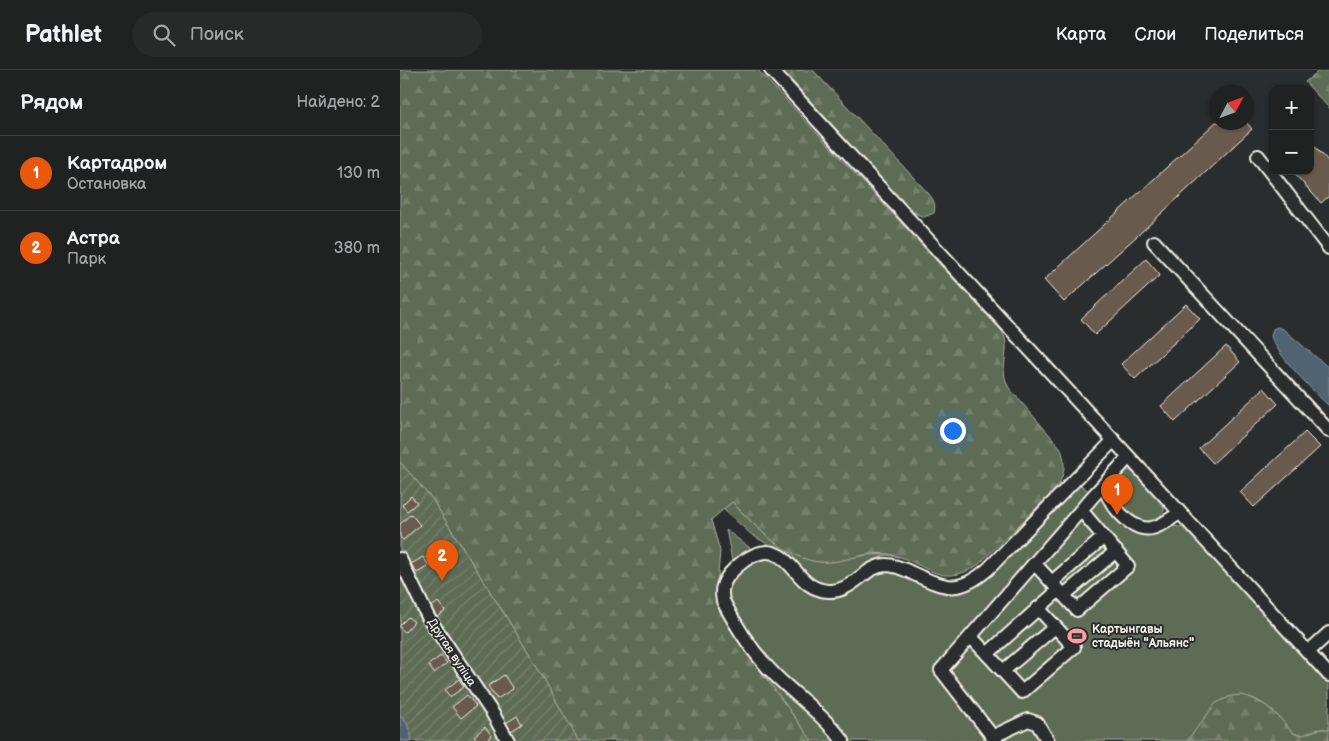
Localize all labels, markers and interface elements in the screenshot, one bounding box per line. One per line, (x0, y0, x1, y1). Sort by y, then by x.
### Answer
search box (132, 12, 482, 57)
text: Pathlet (25, 20, 102, 49)
icon: search (150, 21, 178, 49)
text: Поиск (190, 23, 244, 46)
text: Карта (1056, 24, 1106, 45)
text: Слои (1134, 24, 1176, 45)
text: Поделиться (1204, 24, 1304, 45)
north arrow (1209, 85, 1254, 130)
map controls (1269, 85, 1314, 175)
button: + (1269, 85, 1314, 130)
text: Рядом (20, 90, 83, 115)
text: Найдено: 2 (296, 93, 380, 112)
button: − (1269, 130, 1314, 175)
text: Картадром (67, 152, 167, 175)
text: 1 (33, 164, 39, 183)
text: 130 m (337, 164, 380, 183)
text: Остановка (67, 175, 146, 194)
text: Астра (67, 227, 120, 250)
text: 2 (31, 239, 41, 258)
text: 380 m (334, 239, 380, 258)
text: Парк (67, 250, 106, 269)
your location (940, 418, 966, 444)
pin: 1 (1101, 474, 1133, 515)
pin: 2 (426, 540, 458, 581)
street label: Другая вуліца (424, 616, 479, 689)
place label: Картынгавы стадыён "Альянс" (1092, 622, 1194, 651)
sports icon: Картынгавы стадыён "Альянс" (1066, 625, 1088, 647)

